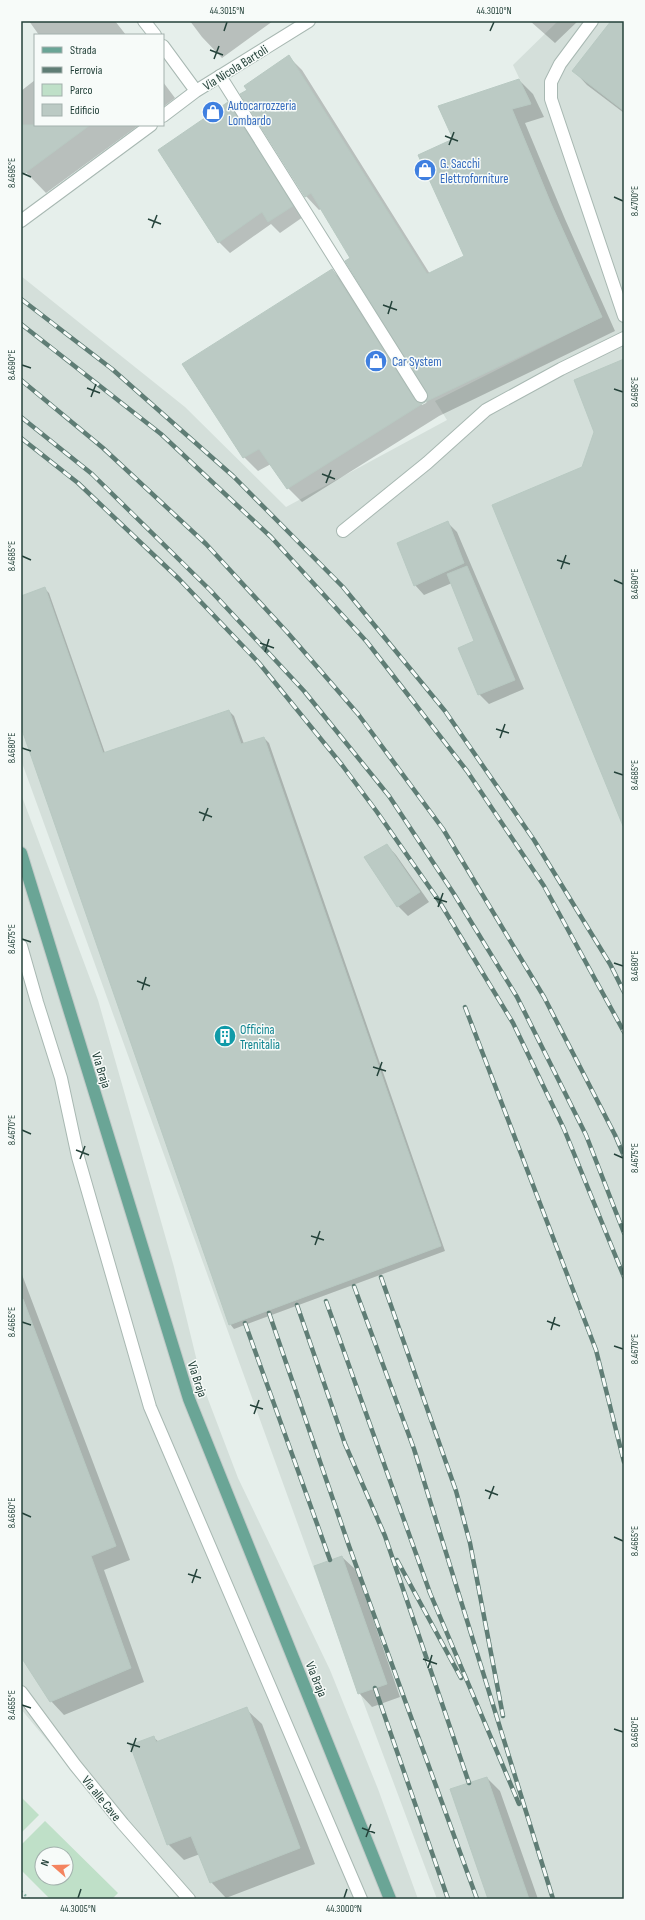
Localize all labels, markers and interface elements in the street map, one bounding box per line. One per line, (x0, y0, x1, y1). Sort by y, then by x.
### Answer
text: 44.3015°N (210, 5, 244, 17)
text: 44.3010°N (477, 5, 511, 17)
legend (34, 34, 164, 126)
street label: Via Nicola Bartoli (200, 42, 271, 94)
text: Strada (70, 43, 97, 58)
text: Ferrovia (70, 63, 103, 78)
text: Parco (70, 83, 93, 98)
place label: Autocarrozzeria Lombardo (227, 98, 296, 129)
shop icon: Autocarrozzeria Lombardo (200, 99, 226, 125)
text: Edificio (70, 103, 99, 118)
place label: G. Sacchi Elettroforniture (440, 156, 508, 187)
shop icon: G. Sacchi Elettroforniture (412, 157, 438, 183)
text: 8.4695°E (6, 158, 18, 188)
text: 8.4700°E (629, 186, 641, 216)
shop icon: Car System (363, 348, 389, 374)
text: 8.4690°E (6, 350, 18, 380)
place label: Car System (392, 354, 442, 370)
text: 8.4695°E (629, 377, 641, 407)
text: 8.4685°E (6, 541, 18, 571)
text: 8.4690°E (629, 569, 641, 599)
text: 8.4680°E (6, 733, 18, 763)
text: 8.4685°E (629, 760, 641, 790)
text: 8.4675°E (6, 924, 18, 954)
text: 8.4680°E (629, 951, 641, 981)
place label: Officina Trenitalia (240, 1022, 280, 1053)
building icon: Officina Trenitalia (212, 1023, 238, 1049)
street label: Via Braja (88, 1050, 114, 1090)
text: 8.4670°E (6, 1115, 18, 1145)
text: 8.4675°E (629, 1143, 641, 1173)
text: 8.4665°E (6, 1307, 18, 1337)
text: 8.4670°E (629, 1334, 641, 1364)
street label: Via Braja (184, 1359, 210, 1399)
text: 8.4660°E (6, 1498, 18, 1528)
text: 8.4665°E (629, 1526, 641, 1556)
street label: Via Braja (302, 1659, 330, 1700)
text: 8.4655°E (6, 1690, 18, 1720)
text: 8.4660°E (629, 1717, 641, 1747)
street label: Via alle Cave (78, 1773, 124, 1825)
north arrow (34, 1846, 74, 1886)
text: N (38, 1858, 52, 1868)
text: 44.3005°N (60, 1903, 96, 1915)
text: 44.3000°N (326, 1903, 362, 1915)

